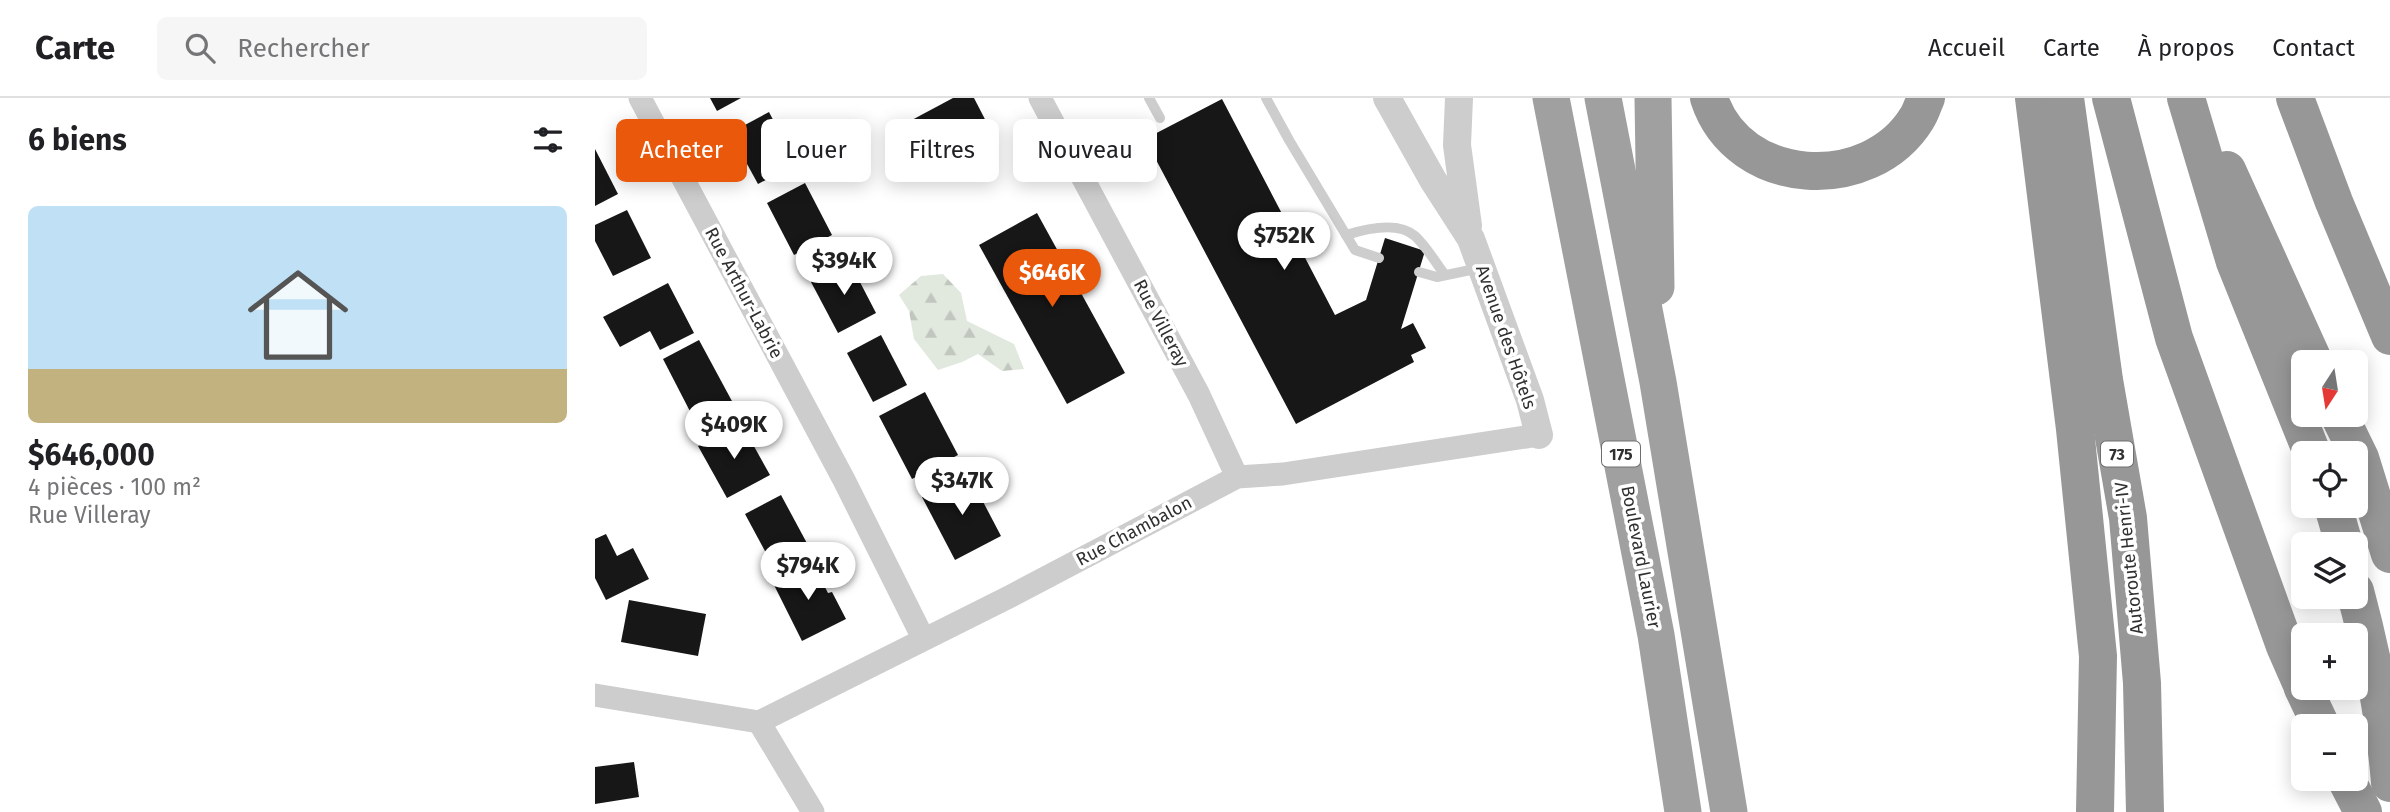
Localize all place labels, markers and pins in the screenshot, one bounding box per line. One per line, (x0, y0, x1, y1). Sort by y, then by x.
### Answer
pin: $752K (1235, 212, 1333, 272)
pin: $394K (795, 238, 893, 297)
pin: $646K (1003, 250, 1101, 309)
pin: $409K (685, 402, 783, 461)
pin: $347K (913, 458, 1011, 517)
pin: $794K (759, 542, 857, 602)

